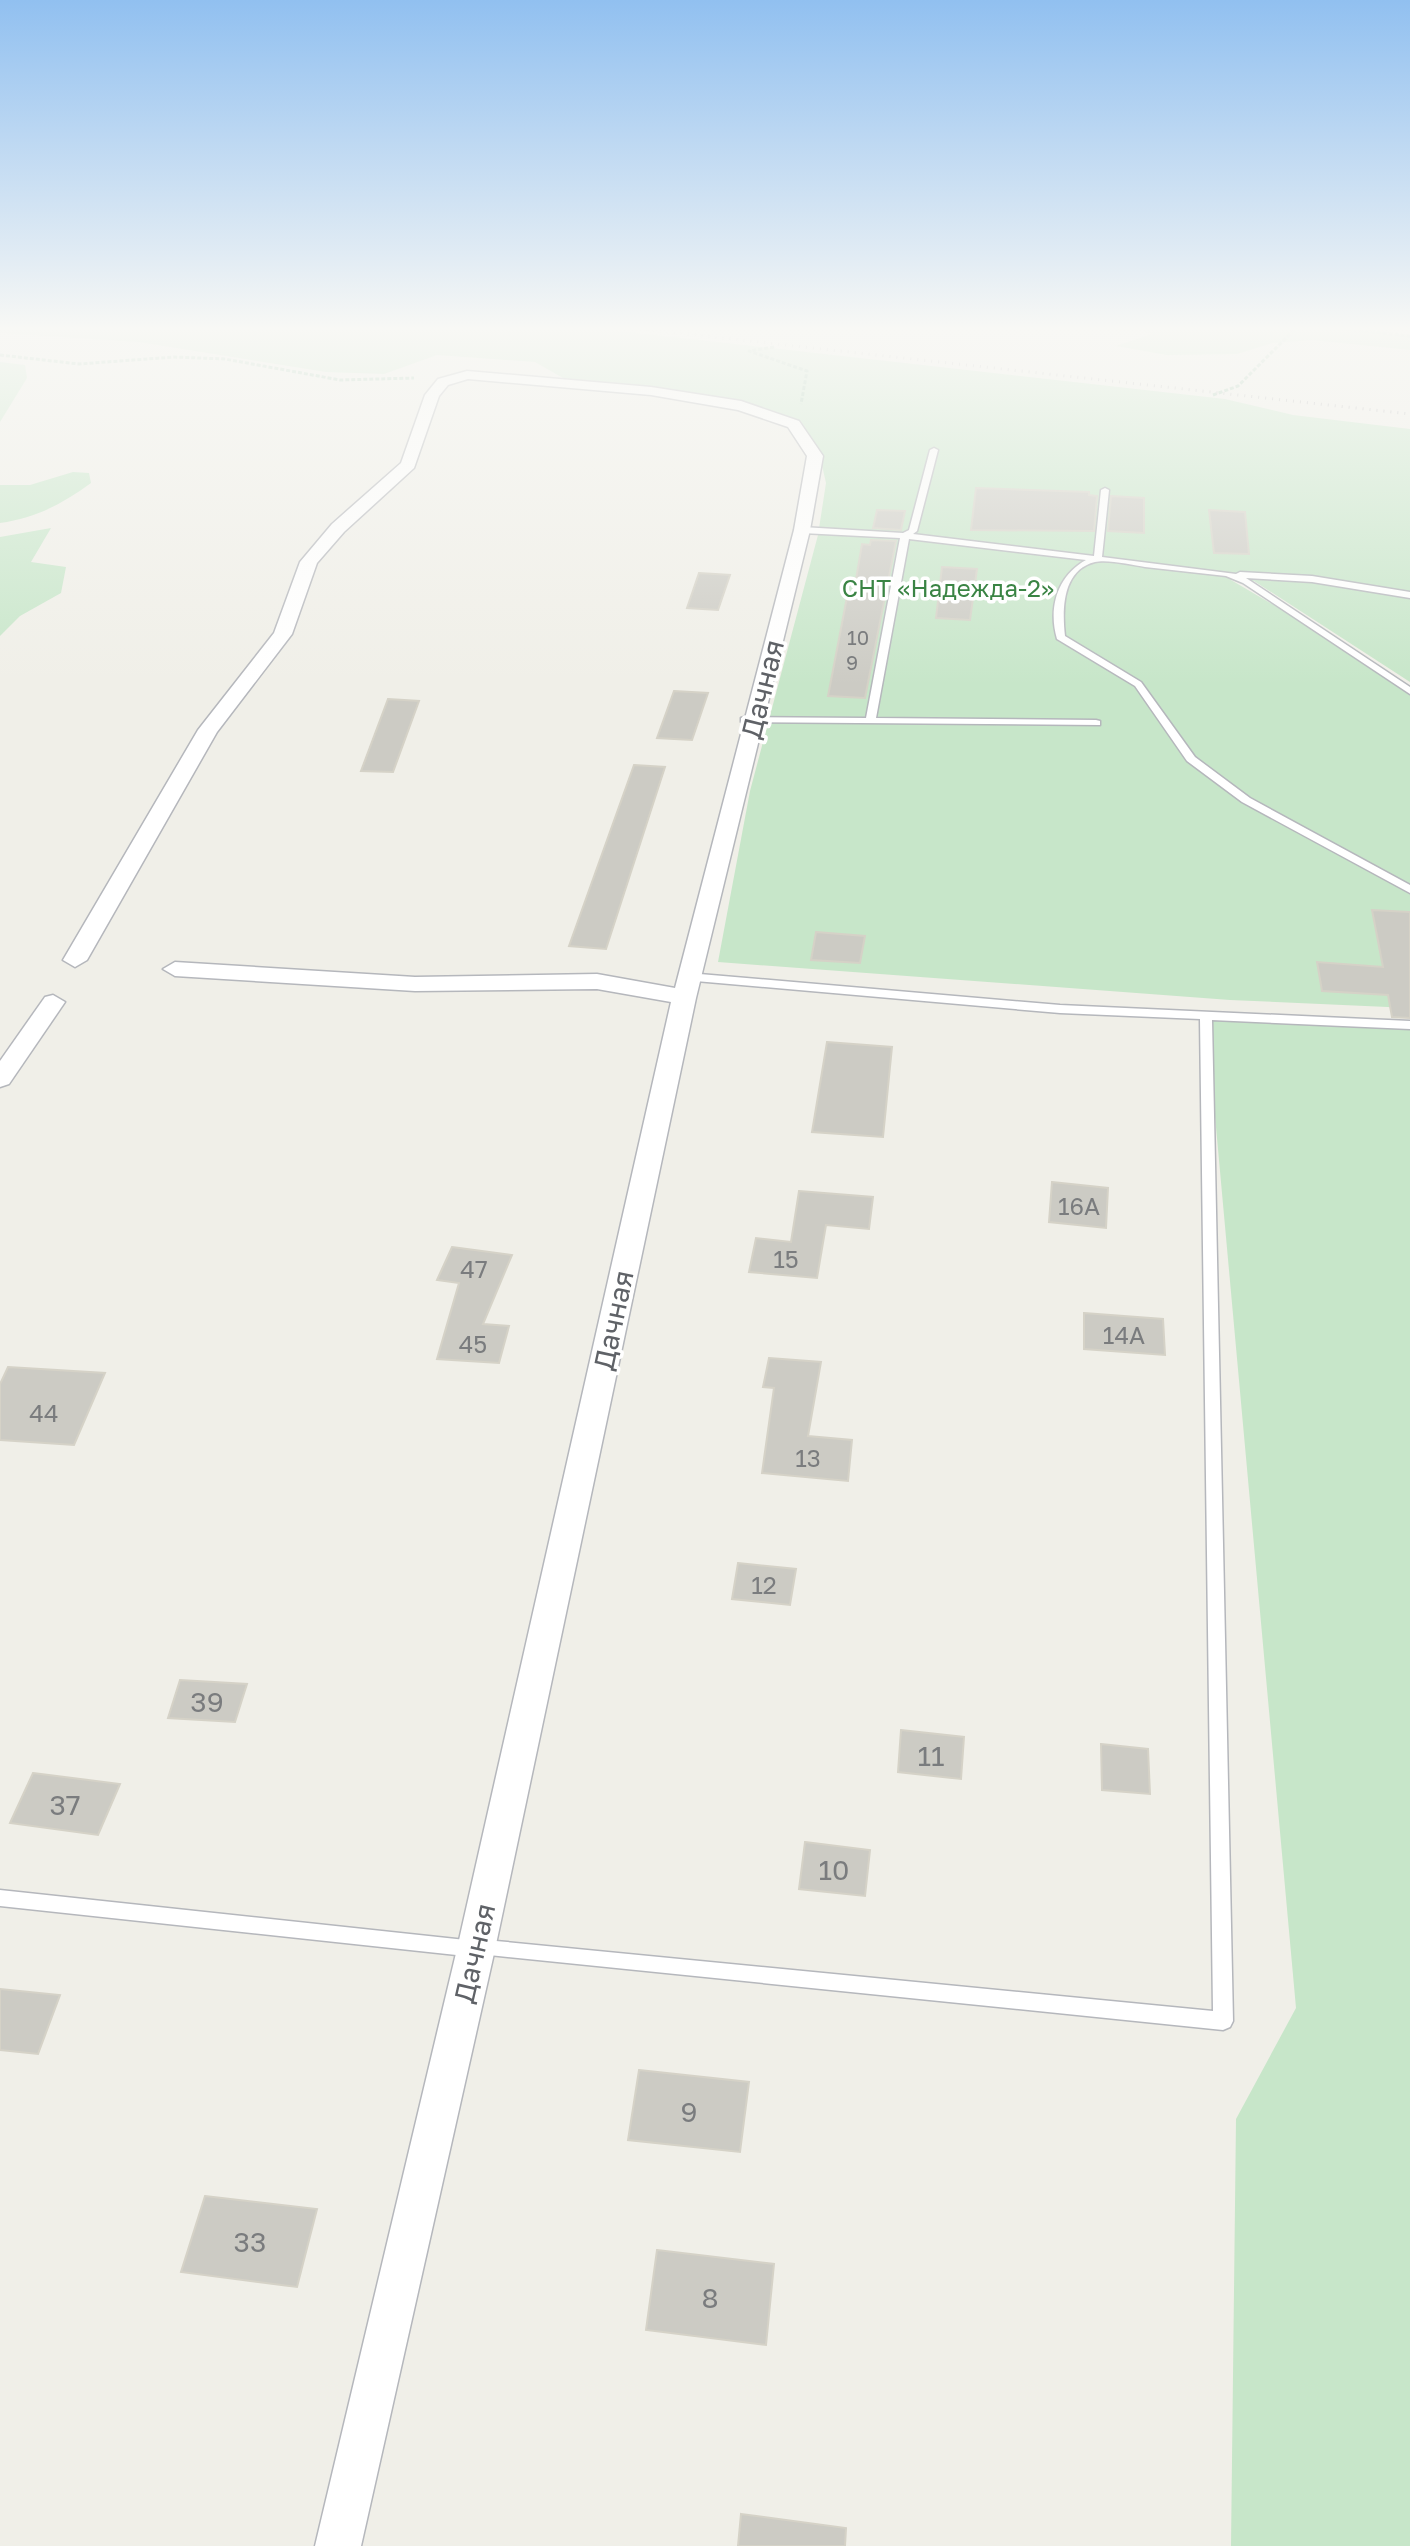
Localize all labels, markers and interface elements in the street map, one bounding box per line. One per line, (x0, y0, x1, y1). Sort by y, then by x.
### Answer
park label: СНТ «Надежда-2» (842, 573, 1054, 602)
house number: 10 (847, 625, 869, 649)
street label: Дачная (734, 636, 790, 742)
house number: 9 (846, 650, 858, 674)
house number: 16А (1058, 1191, 1100, 1220)
house number: 15 (773, 1244, 799, 1273)
house number: 47 (460, 1254, 488, 1283)
street label: Дачная (586, 1267, 640, 1373)
house number: 14А (1103, 1320, 1145, 1349)
house number: 45 (459, 1329, 487, 1358)
house number: 44 (29, 1398, 59, 1427)
house number: 13 (795, 1443, 821, 1472)
house number: 12 (751, 1570, 777, 1599)
house number: 39 (190, 1685, 224, 1718)
house number: 11 (917, 1739, 945, 1772)
house number: 37 (49, 1788, 81, 1821)
house number: 10 (819, 1853, 849, 1886)
street label: Дачная (447, 1900, 501, 2006)
house number: 9 (681, 2095, 697, 2128)
house number: 33 (234, 2225, 266, 2258)
house number: 8 (701, 2281, 719, 2314)

